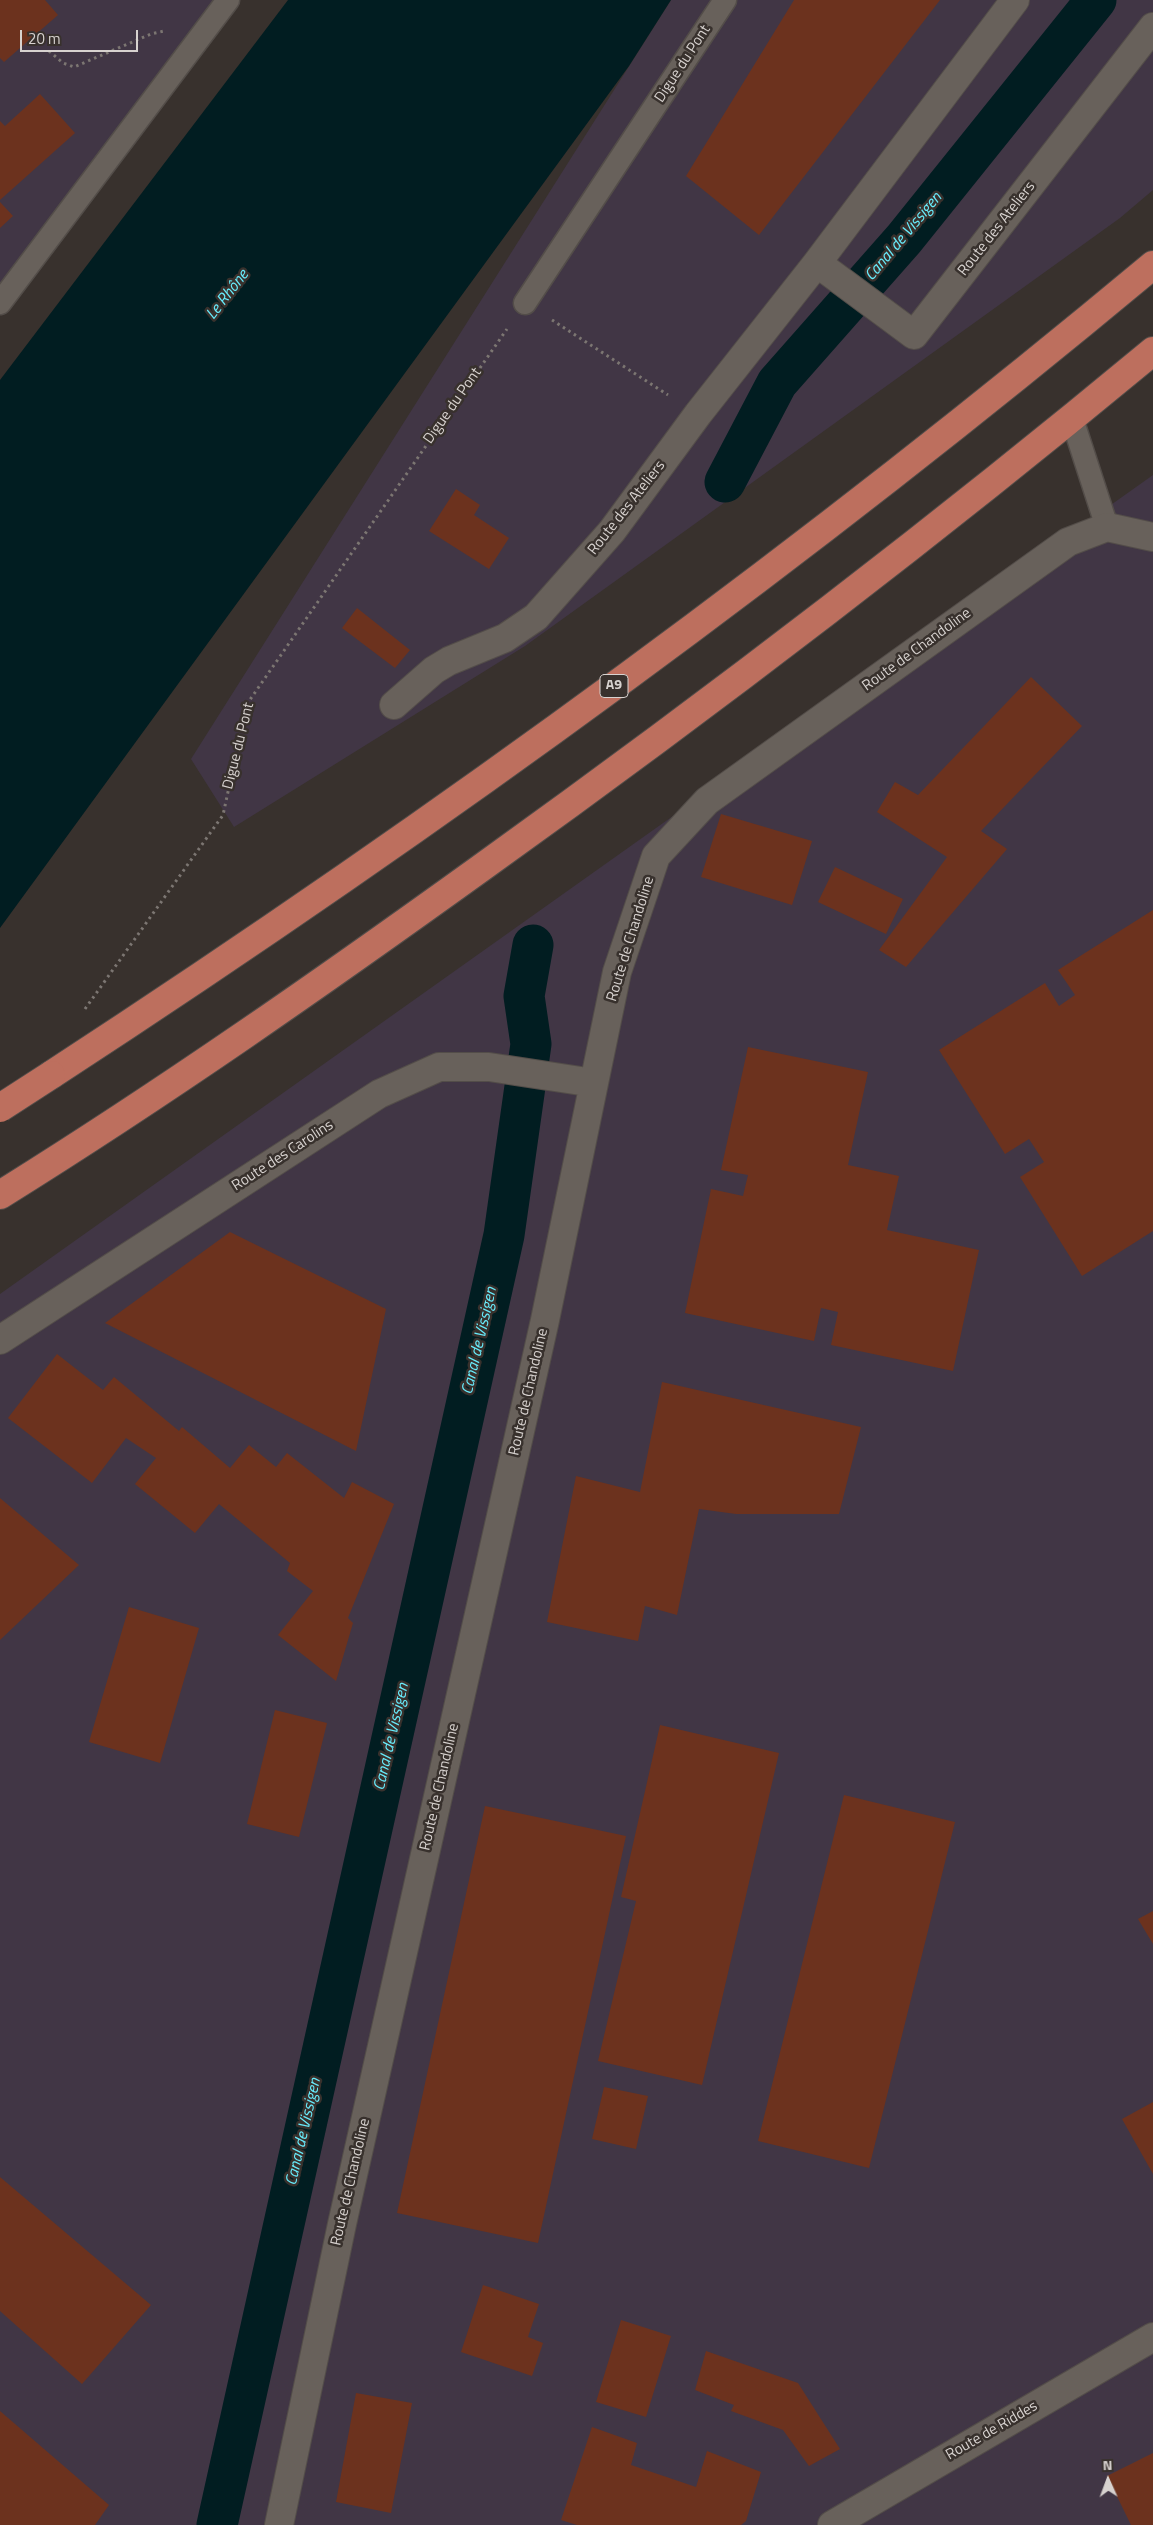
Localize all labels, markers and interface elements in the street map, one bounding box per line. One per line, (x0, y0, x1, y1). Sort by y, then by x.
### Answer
scale bar (22, 20, 140, 52)
street label: Digue du Pont (651, 22, 715, 106)
text: 20 m (28, 27, 61, 50)
street label: Route des Ateliers (955, 178, 1039, 280)
water label: Canal de Vissigen (861, 189, 947, 285)
water label: Le Rhône (203, 266, 253, 324)
street label: Digue du Pont (420, 364, 486, 448)
street label: Route des Ateliers (585, 457, 669, 559)
street label: Route de Chandoline (859, 605, 975, 695)
road number: A9 (600, 674, 628, 698)
street label: Digue du Pont (220, 701, 258, 791)
street label: Route de Chandoline (603, 874, 659, 1004)
street label: Route des Carolins (229, 1117, 337, 1195)
water label: Canal de Vissigen (458, 1285, 502, 1397)
street label: Route de Chandoline (506, 1327, 552, 1457)
water label: Canal de Vissigen (370, 1681, 414, 1793)
street label: Route de Chandoline (417, 1722, 463, 1852)
water label: Canal de Vissigen (282, 2076, 326, 2188)
street label: Route de Chandoline (328, 2117, 374, 2247)
street label: Route de Riddes (943, 2397, 1041, 2465)
text: N (1102, 2454, 1113, 2475)
north arrow (1083, 2455, 1133, 2505)

